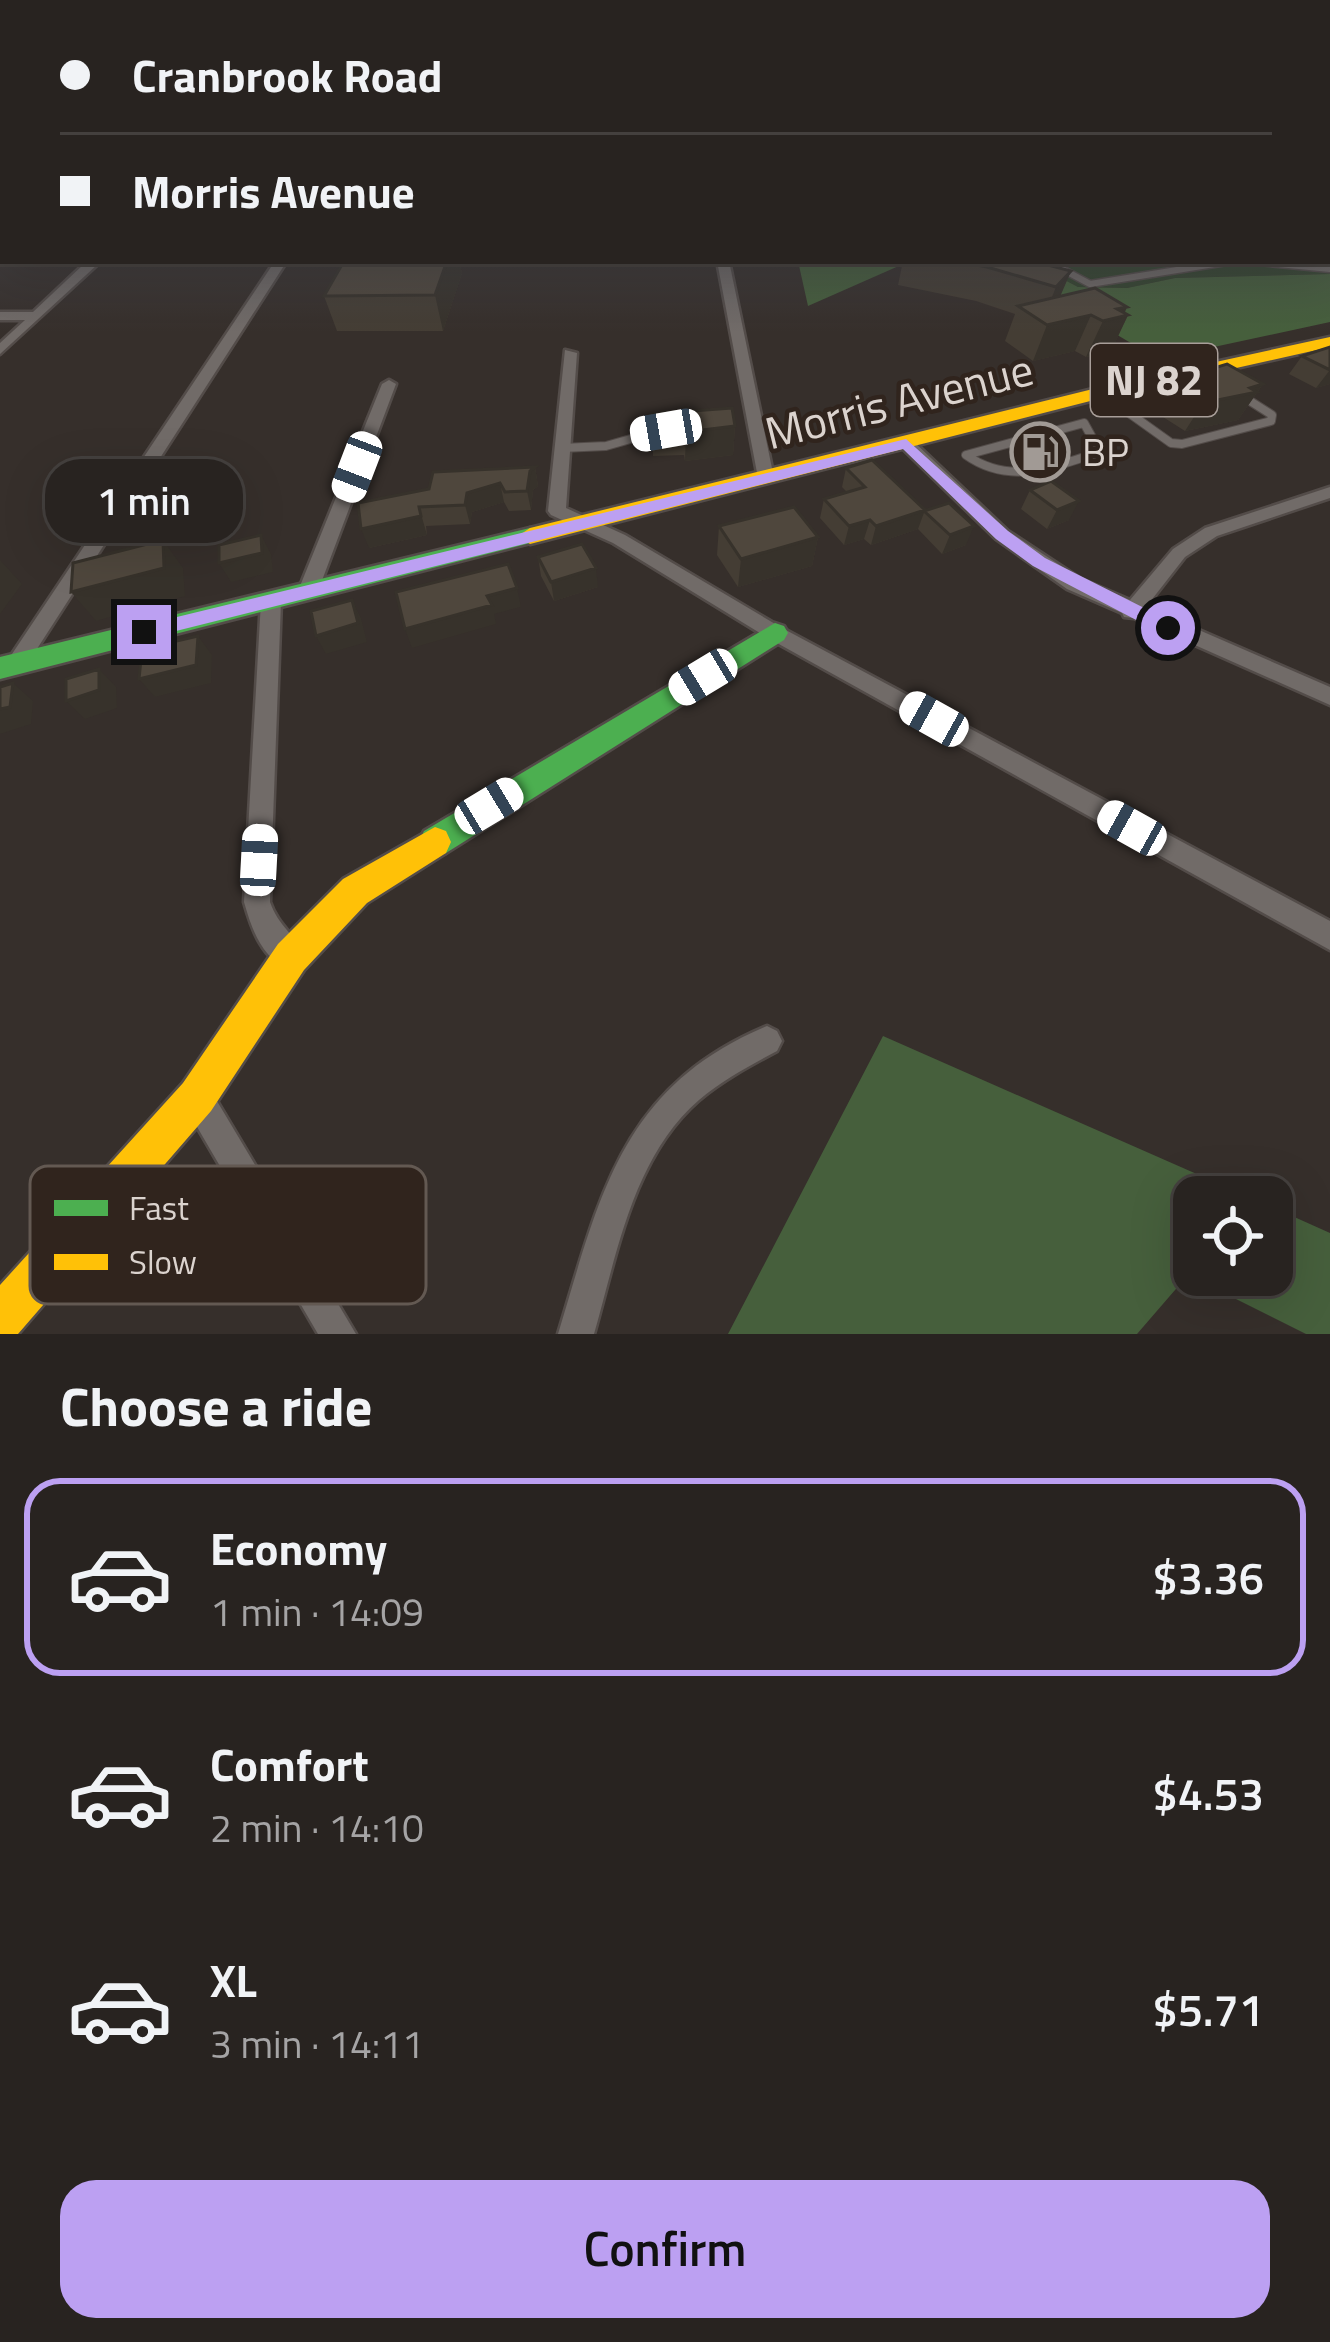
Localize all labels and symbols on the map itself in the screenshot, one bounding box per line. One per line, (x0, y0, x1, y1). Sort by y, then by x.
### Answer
street label: Morris Avenue (758, 334, 1040, 466)
road number: NJ 82 (1091, 344, 1217, 416)
car (627, 406, 705, 454)
fuel station icon: BP (1009, 421, 1071, 483)
place label: BP (1082, 422, 1129, 481)
car (327, 427, 387, 507)
callout: 1 min (45, 458, 243, 542)
route start (1141, 601, 1195, 655)
route end (117, 605, 171, 659)
car (663, 643, 743, 711)
car (894, 686, 974, 752)
car (449, 772, 529, 840)
car (1092, 795, 1172, 861)
car (239, 823, 279, 897)
legend (30, 1166, 426, 1304)
text: Fast (129, 1183, 189, 1233)
text: Slow (129, 1237, 197, 1287)

